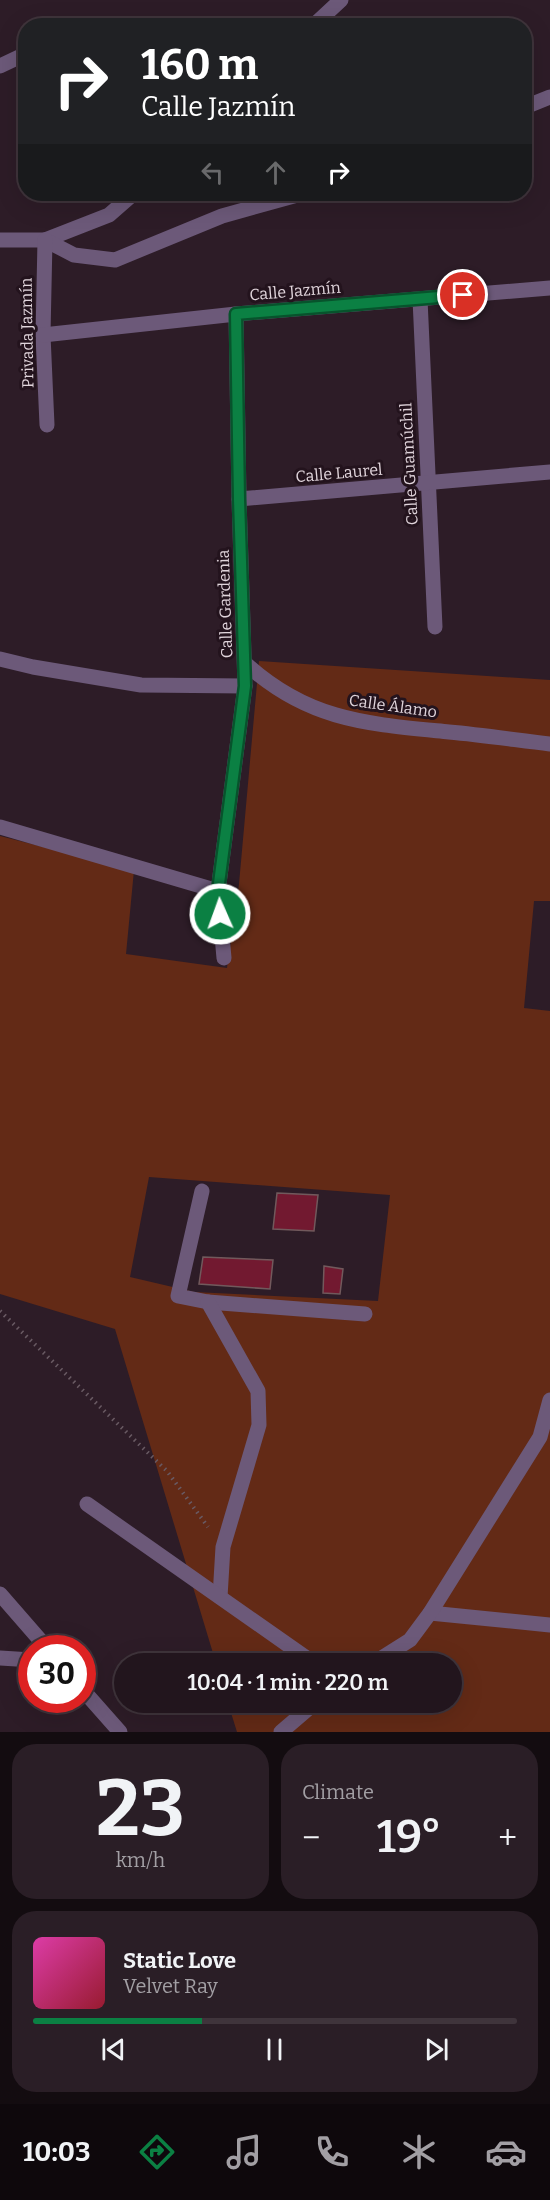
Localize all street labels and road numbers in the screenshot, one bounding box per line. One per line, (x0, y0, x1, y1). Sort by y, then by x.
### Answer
street label: Privada Jazmín (17, 278, 37, 388)
street label: Calle Jazmín (249, 278, 341, 304)
street label: Calle Guamúchil (396, 402, 422, 526)
street label: Calle Laurel (295, 460, 384, 486)
street label: Calle Gardenia (214, 549, 236, 659)
street label: Calle Álamo (348, 689, 438, 722)

